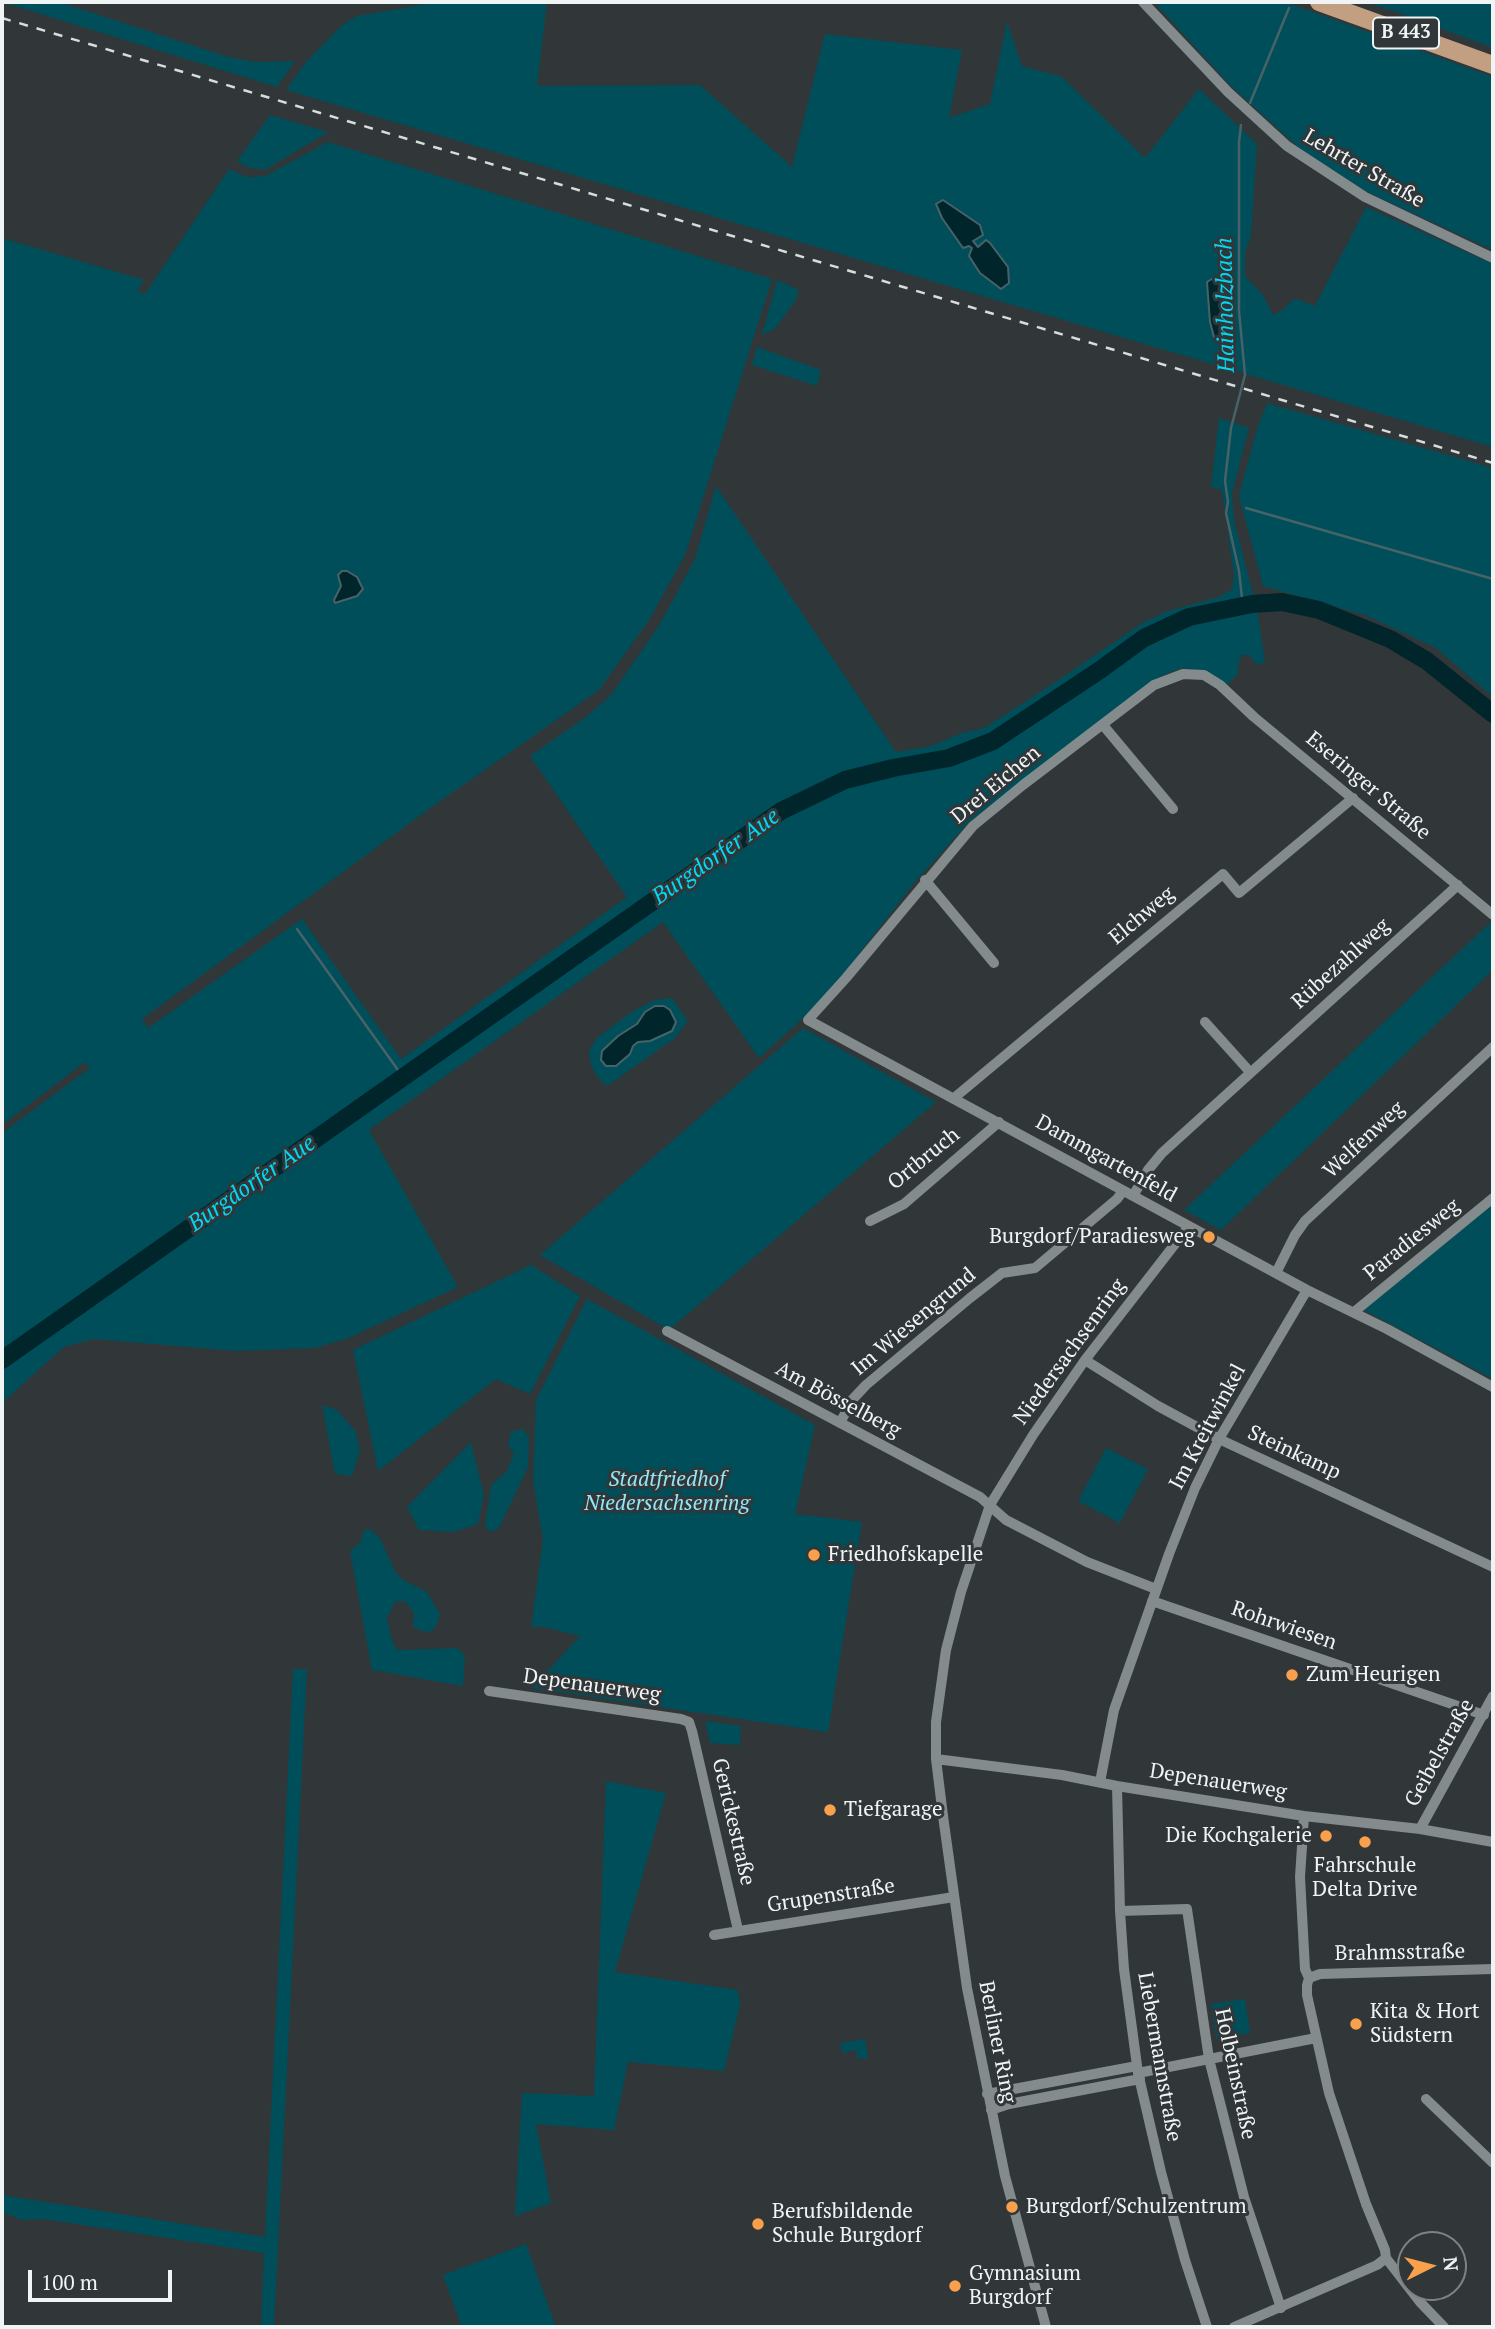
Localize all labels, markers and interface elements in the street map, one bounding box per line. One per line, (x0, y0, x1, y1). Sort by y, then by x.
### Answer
road number: B 443 (1373, 18, 1439, 48)
street label: Lehrter Straße (1299, 124, 1429, 214)
water label: Hainholzbach (1211, 237, 1241, 373)
street label: Eseringer Straße (1300, 726, 1436, 846)
street label: Drei Eichen (946, 740, 1046, 830)
water label: Burgdorfer Aue (647, 803, 785, 911)
street label: Elchweg (1104, 882, 1180, 950)
street label: Rübezahlweg (1287, 913, 1395, 1015)
street label: Welfenweg (1318, 1096, 1410, 1184)
street label: Dammgartenfeld (1031, 1110, 1181, 1208)
street label: Ortbruch (883, 1122, 965, 1196)
water label: Burgdorfer Aue (183, 1130, 321, 1238)
street label: Paradiesweg (1359, 1194, 1465, 1286)
place label: Burgdorf/Paradiesweg (989, 1224, 1195, 1250)
marker: Burgdorf/Paradiesweg (1201, 1229, 1217, 1245)
street label: Im Wiesengrund (847, 1263, 981, 1381)
street label: Niedersachsenring (1009, 1274, 1131, 1430)
street label: Am Bösselberg (771, 1356, 905, 1444)
street label: Im Kreitwinkel (1164, 1360, 1252, 1494)
street label: Steinkamp (1243, 1420, 1345, 1486)
park label: Stadtfriedhof Niedersachsenring (584, 1467, 750, 1517)
place label: Friedhofskapelle (828, 1542, 983, 1568)
marker: Friedhofskapelle (806, 1547, 822, 1563)
street label: Rohrwiesen (1228, 1596, 1340, 1656)
place label: Zum Heurigen (1306, 1662, 1440, 1688)
street label: Depenauerweg (522, 1664, 662, 1708)
marker: Zum Heurigen (1284, 1667, 1300, 1683)
street label: Geibelstraße (1400, 1695, 1480, 1811)
street label: Gerickestraße (706, 1756, 760, 1888)
street label: Depenauerweg (1148, 1759, 1288, 1805)
place label: Tiefgarage (844, 1797, 943, 1823)
marker: Tiefgarage (822, 1802, 838, 1818)
place label: Die Kochgalerie (1165, 1823, 1312, 1849)
marker: Die Kochgalerie (1318, 1828, 1334, 1844)
marker: Fahrschule Delta Drive (1357, 1834, 1373, 1850)
place label: Fahrschule Delta Drive (1312, 1853, 1418, 1903)
street label: Grupenstraße (765, 1873, 897, 1919)
street label: Brahmsstraße (1334, 1939, 1466, 1967)
street label: Liebermannstraße (1132, 1970, 1186, 2144)
street label: Berliner Ring (973, 1979, 1021, 2105)
place label: Kita & Hort Südstern (1370, 1999, 1479, 2049)
street label: Holbeinstraße (1209, 2006, 1261, 2142)
marker: Kita & Hort Südstern (1348, 2016, 1364, 2032)
place label: Burgdorf/Schulzentrum (1026, 2194, 1247, 2220)
place label: Berufsbildende Schule Burgdorf (772, 2199, 922, 2249)
marker: Burgdorf/Schulzentrum (1004, 2199, 1020, 2215)
marker: Berufsbildende Schule Burgdorf (750, 2216, 766, 2232)
north arrow (1397, 2231, 1467, 2301)
text: N (1438, 2255, 1465, 2272)
scale bar (32, 2256, 175, 2300)
place label: Gymnasium Burgdorf (969, 2261, 1081, 2311)
text: 100 m (41, 2268, 98, 2296)
marker: Gymnasium Burgdorf (947, 2278, 963, 2294)

